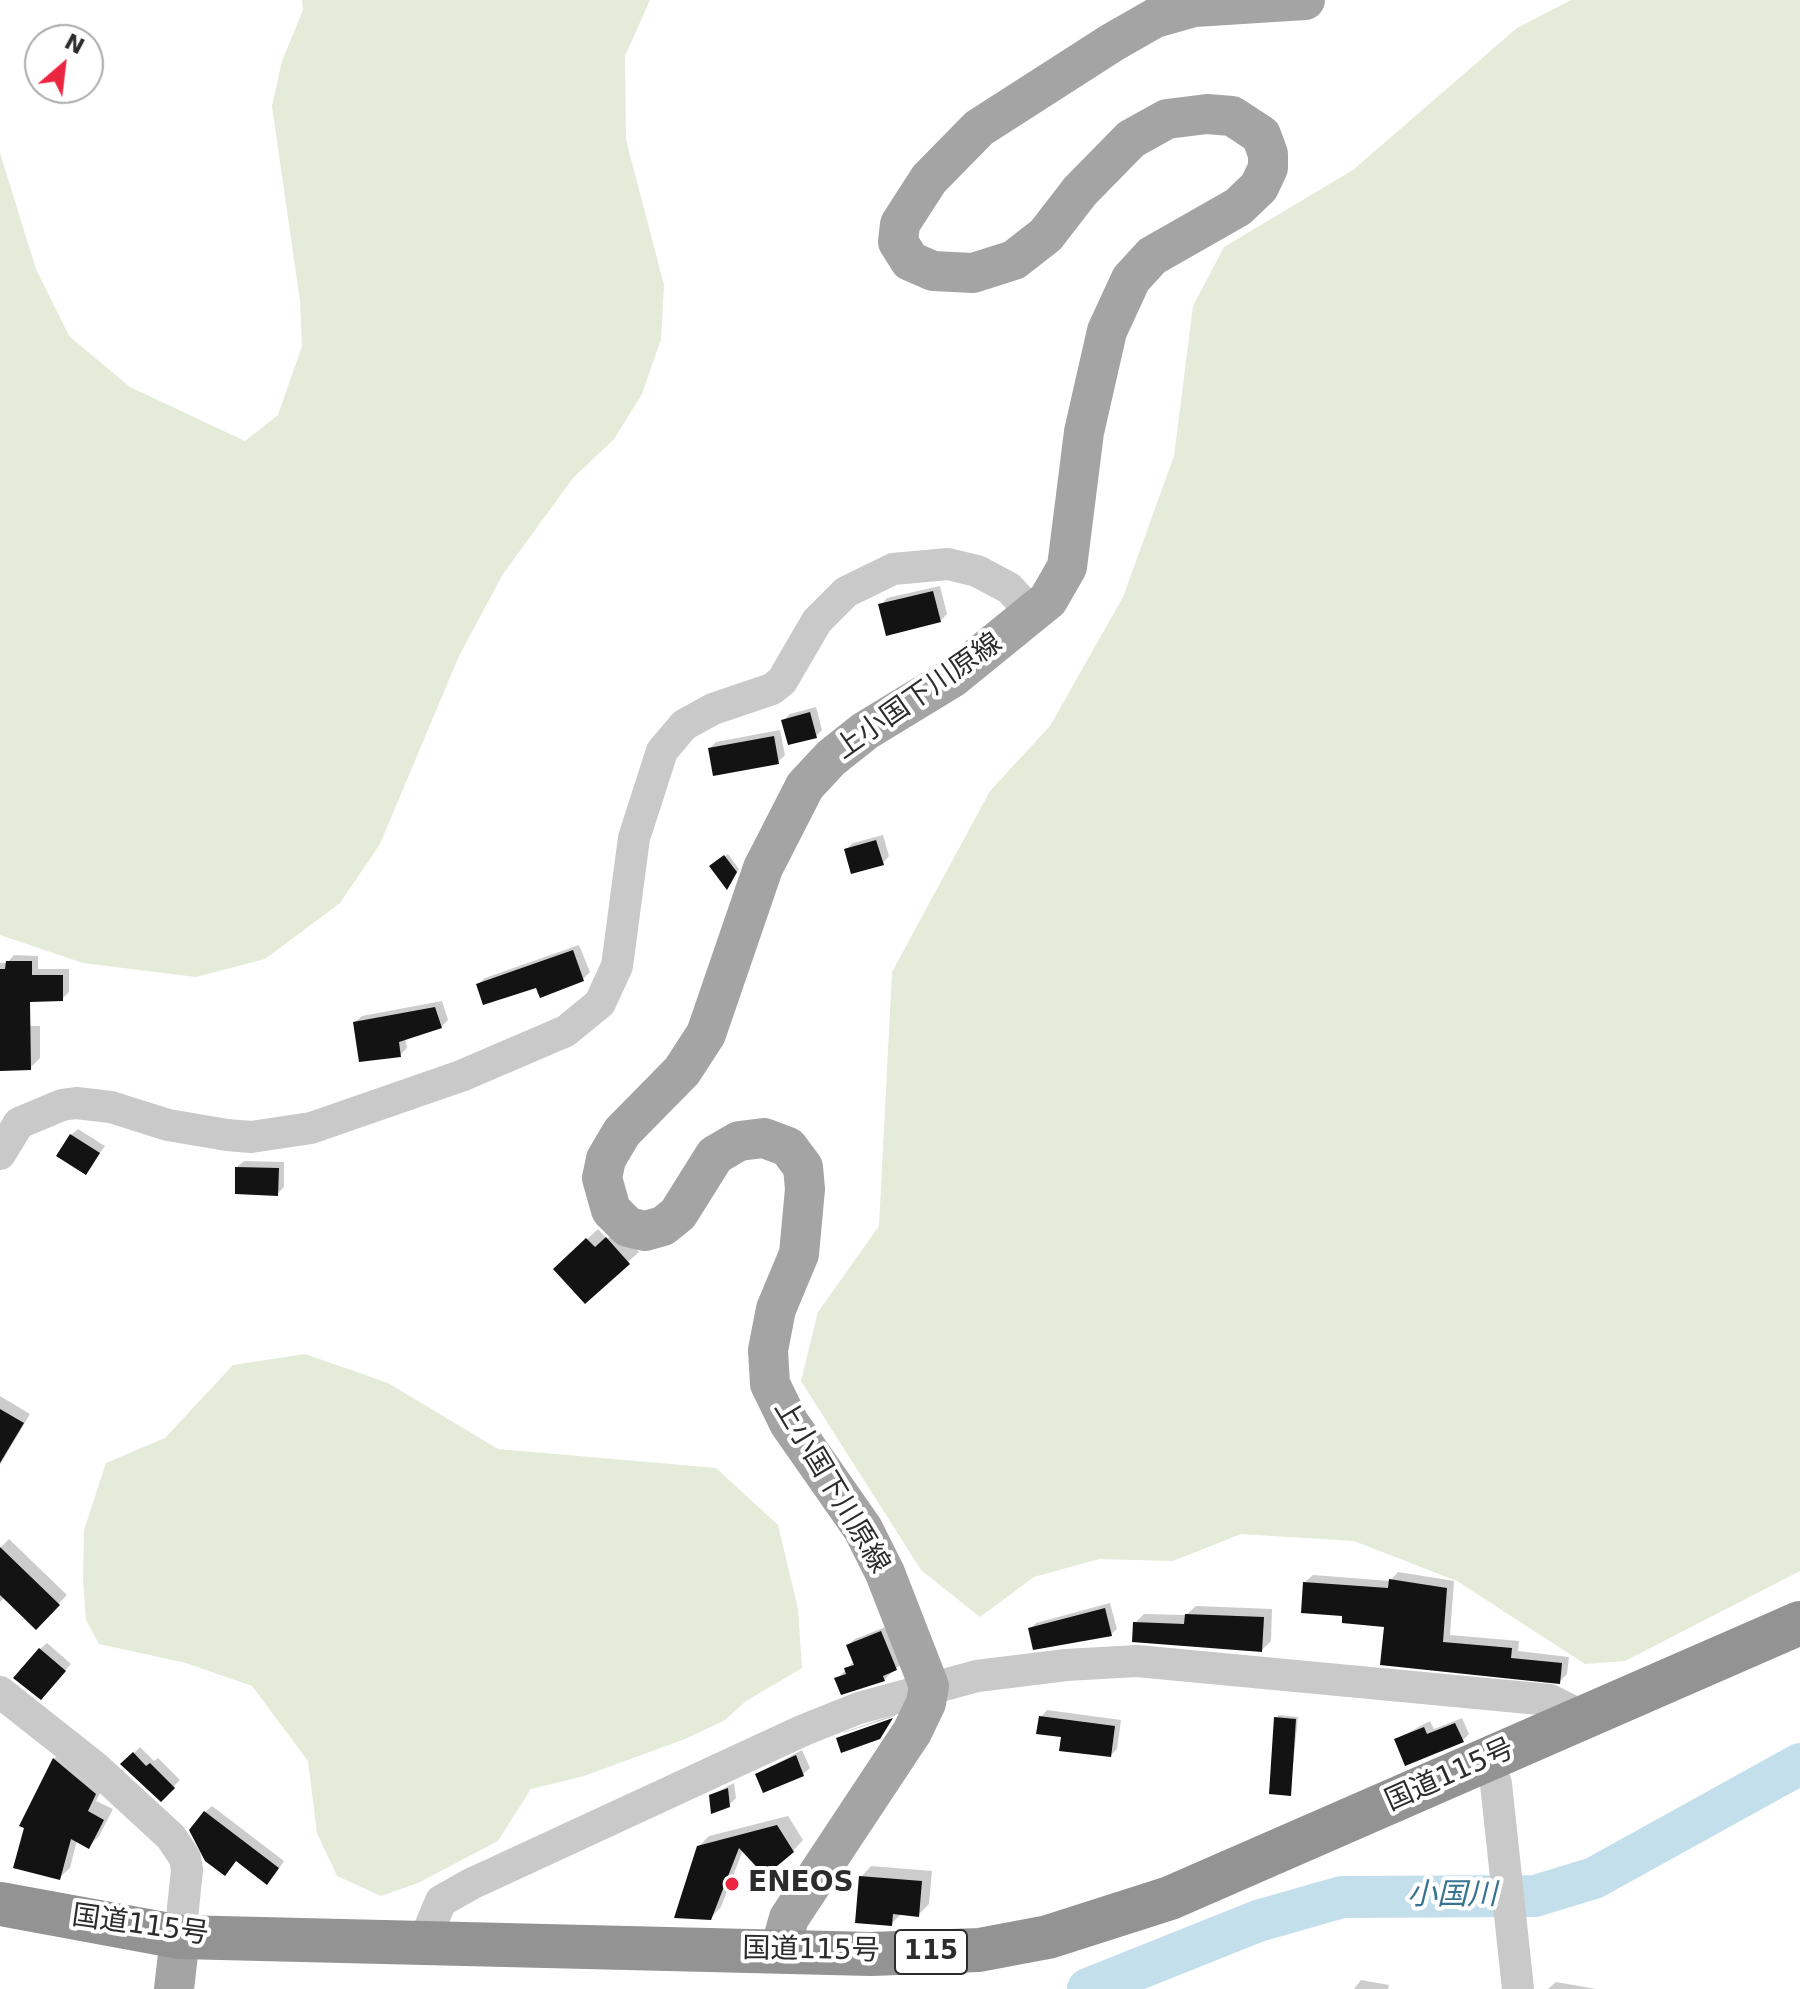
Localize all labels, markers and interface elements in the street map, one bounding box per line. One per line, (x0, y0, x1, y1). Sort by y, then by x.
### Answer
north arrow (24, 24, 104, 104)
text: N (61, 29, 89, 59)
street label: 上小国下川原線 (829, 627, 1009, 767)
street label: 上小国下川原線 (766, 1394, 896, 1580)
street label: 国道115号 (1380, 1733, 1520, 1819)
place label: ENEOS (748, 1867, 854, 1901)
marker: ENEOS (723, 1875, 741, 1893)
water label: 小国川 (1407, 1878, 1497, 1914)
street label: 国道115号 (70, 1900, 210, 1952)
road number: 115 (895, 1930, 967, 1974)
street label: 国道115号 (742, 1933, 880, 1969)

